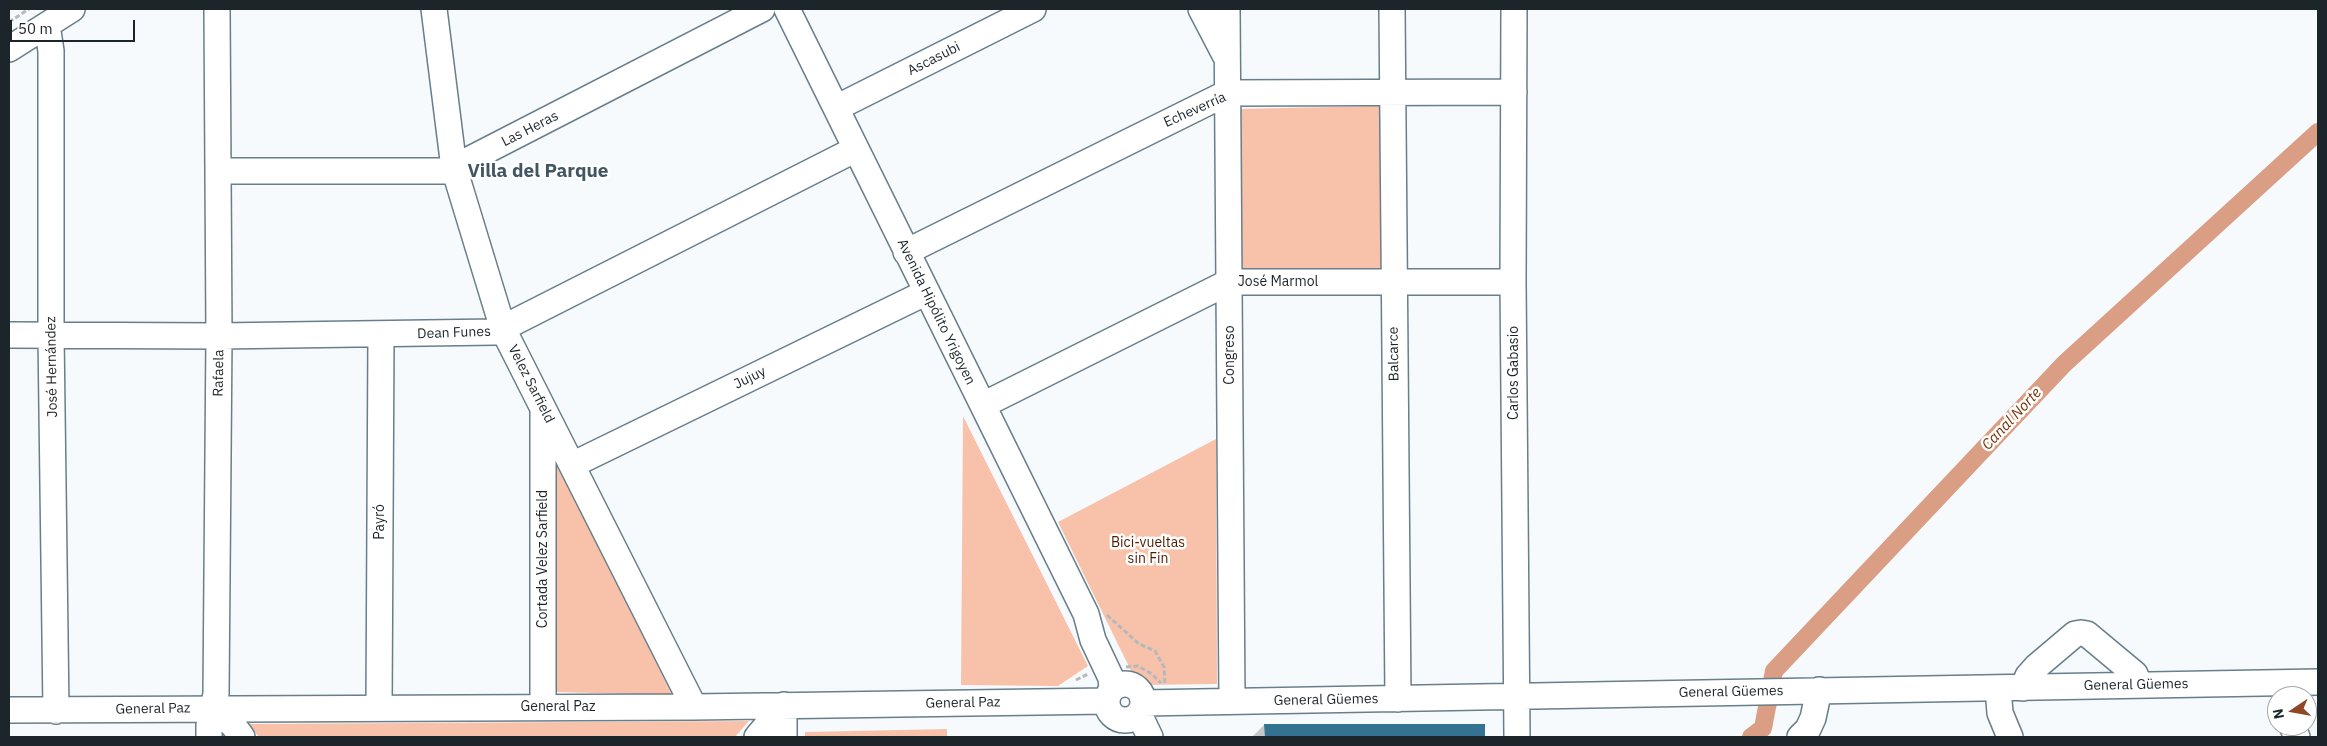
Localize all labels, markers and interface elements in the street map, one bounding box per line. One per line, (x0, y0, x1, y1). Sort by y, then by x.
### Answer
scale bar (12, 10, 138, 42)
text: 50 m (18, 19, 53, 38)
street label: Ascasubi (905, 39, 963, 79)
street label: Echeverría (1161, 89, 1229, 131)
street label: Las Heras (499, 108, 561, 150)
district label: Villa del Parque (467, 161, 609, 183)
street label: Avenida Hipólito Yrigoyen (893, 236, 979, 388)
street label: José Marmol (1238, 274, 1318, 290)
street label: José Hernández (43, 316, 61, 418)
street label: Dean Funes (417, 323, 491, 343)
street label: Congreso (1222, 325, 1238, 385)
street label: Carlos Gabasio (1506, 326, 1522, 420)
street label: Balcarce (1385, 327, 1403, 381)
street label: Velez Sarfield (504, 342, 558, 426)
street label: Rafaela (210, 349, 228, 397)
street label: Jujuy (731, 363, 769, 393)
water label: Canal Norte (1979, 384, 2045, 454)
street label: Cortada Velez Sarfield (535, 490, 551, 628)
street label: Payró (372, 504, 388, 540)
park label: Bici-vueltas sin Fin (1111, 535, 1185, 568)
street label: General Güemes (2083, 676, 2189, 694)
street label: General Güemes (1678, 683, 1784, 701)
north arrow (2267, 686, 2317, 736)
street label: General Güemes (1273, 691, 1379, 709)
street label: General Paz (925, 694, 1001, 712)
street label: General Paz (520, 699, 596, 715)
street label: General Paz (115, 700, 191, 718)
text: N (2268, 707, 2288, 721)

